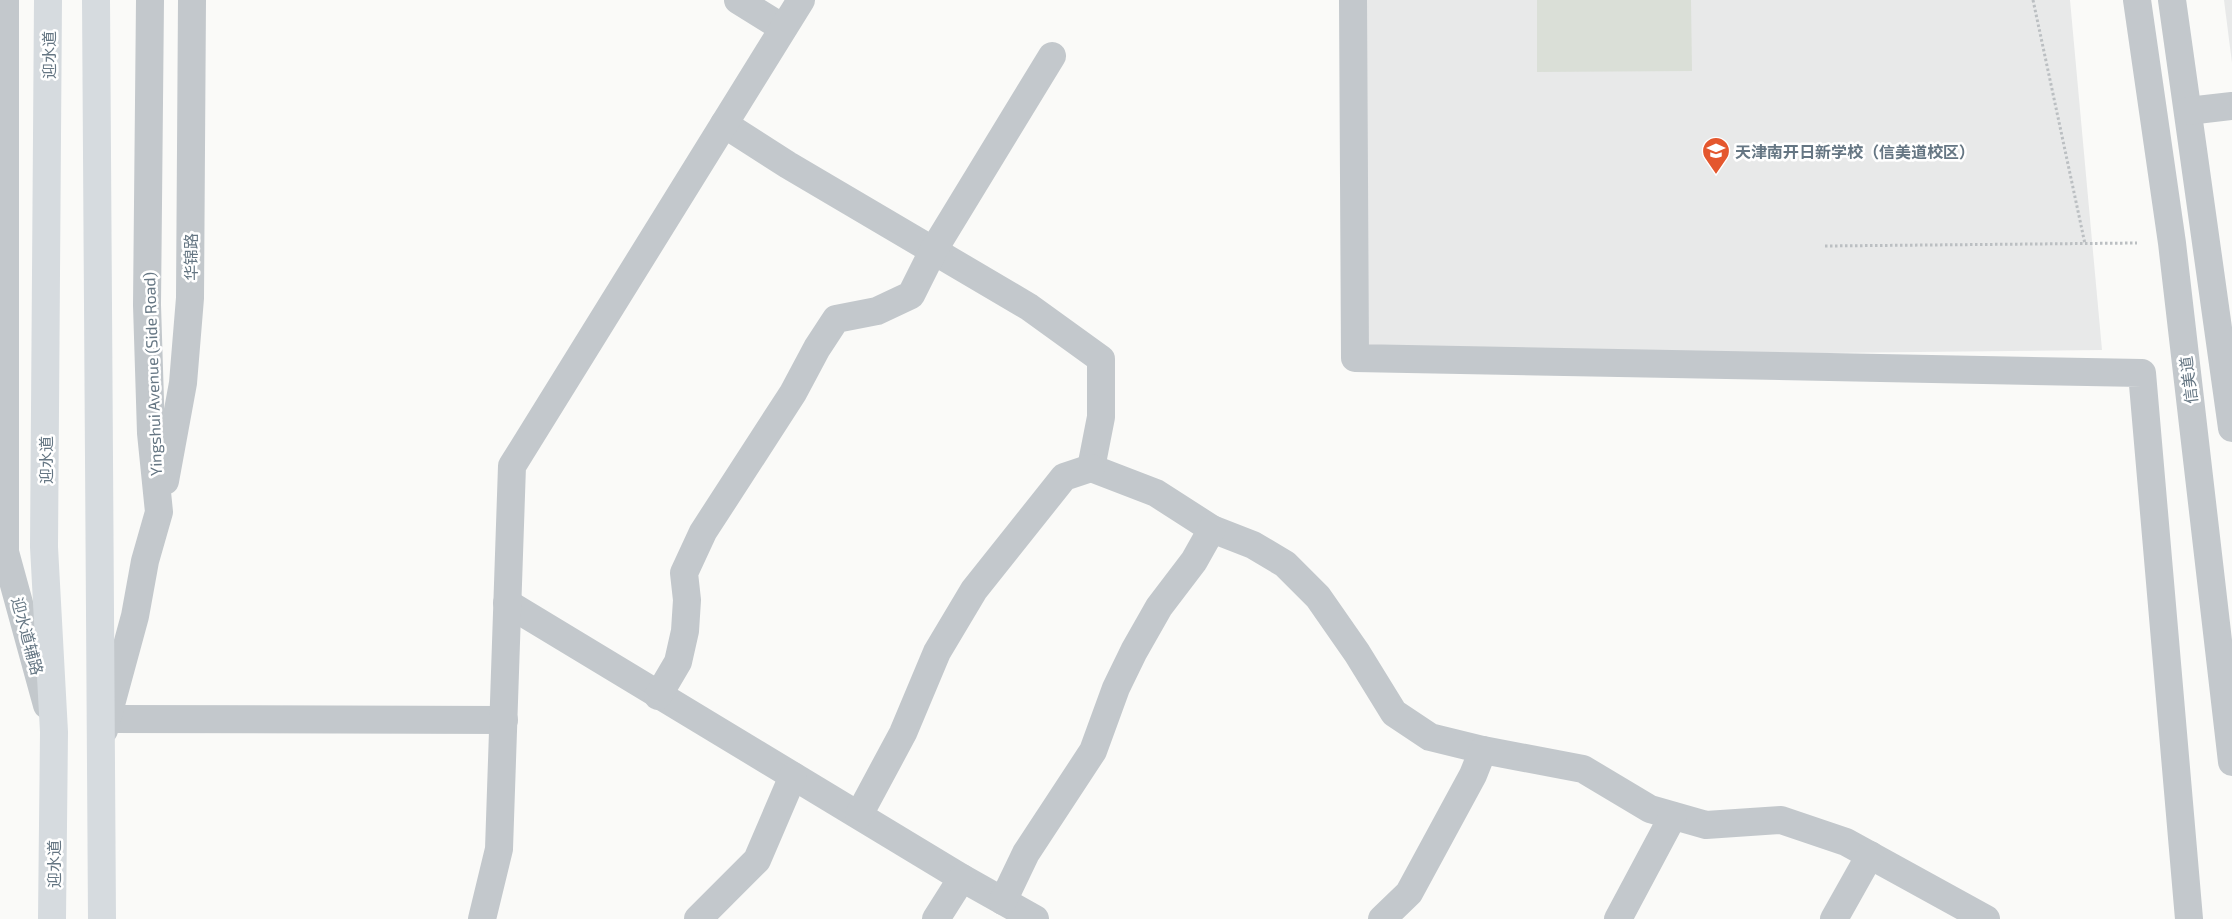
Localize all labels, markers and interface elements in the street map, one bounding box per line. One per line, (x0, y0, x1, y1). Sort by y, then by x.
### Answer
street label: 迎水道 (39, 31, 58, 79)
school or university icon: 天津南开日新学校（信美道校区） (1701, 136, 1731, 175)
place label: 天津南开日新学校（信美道校区） (1735, 142, 1975, 161)
street label: 华锦路 (181, 233, 200, 281)
street label: Yingshui Avenue (Side Road) (139, 272, 165, 476)
street label: 信美道 (2176, 355, 2200, 405)
street label: 迎水道 (36, 436, 55, 484)
street label: 迎水道辅路 (8, 595, 48, 677)
street label: 迎水道 (44, 840, 63, 888)

